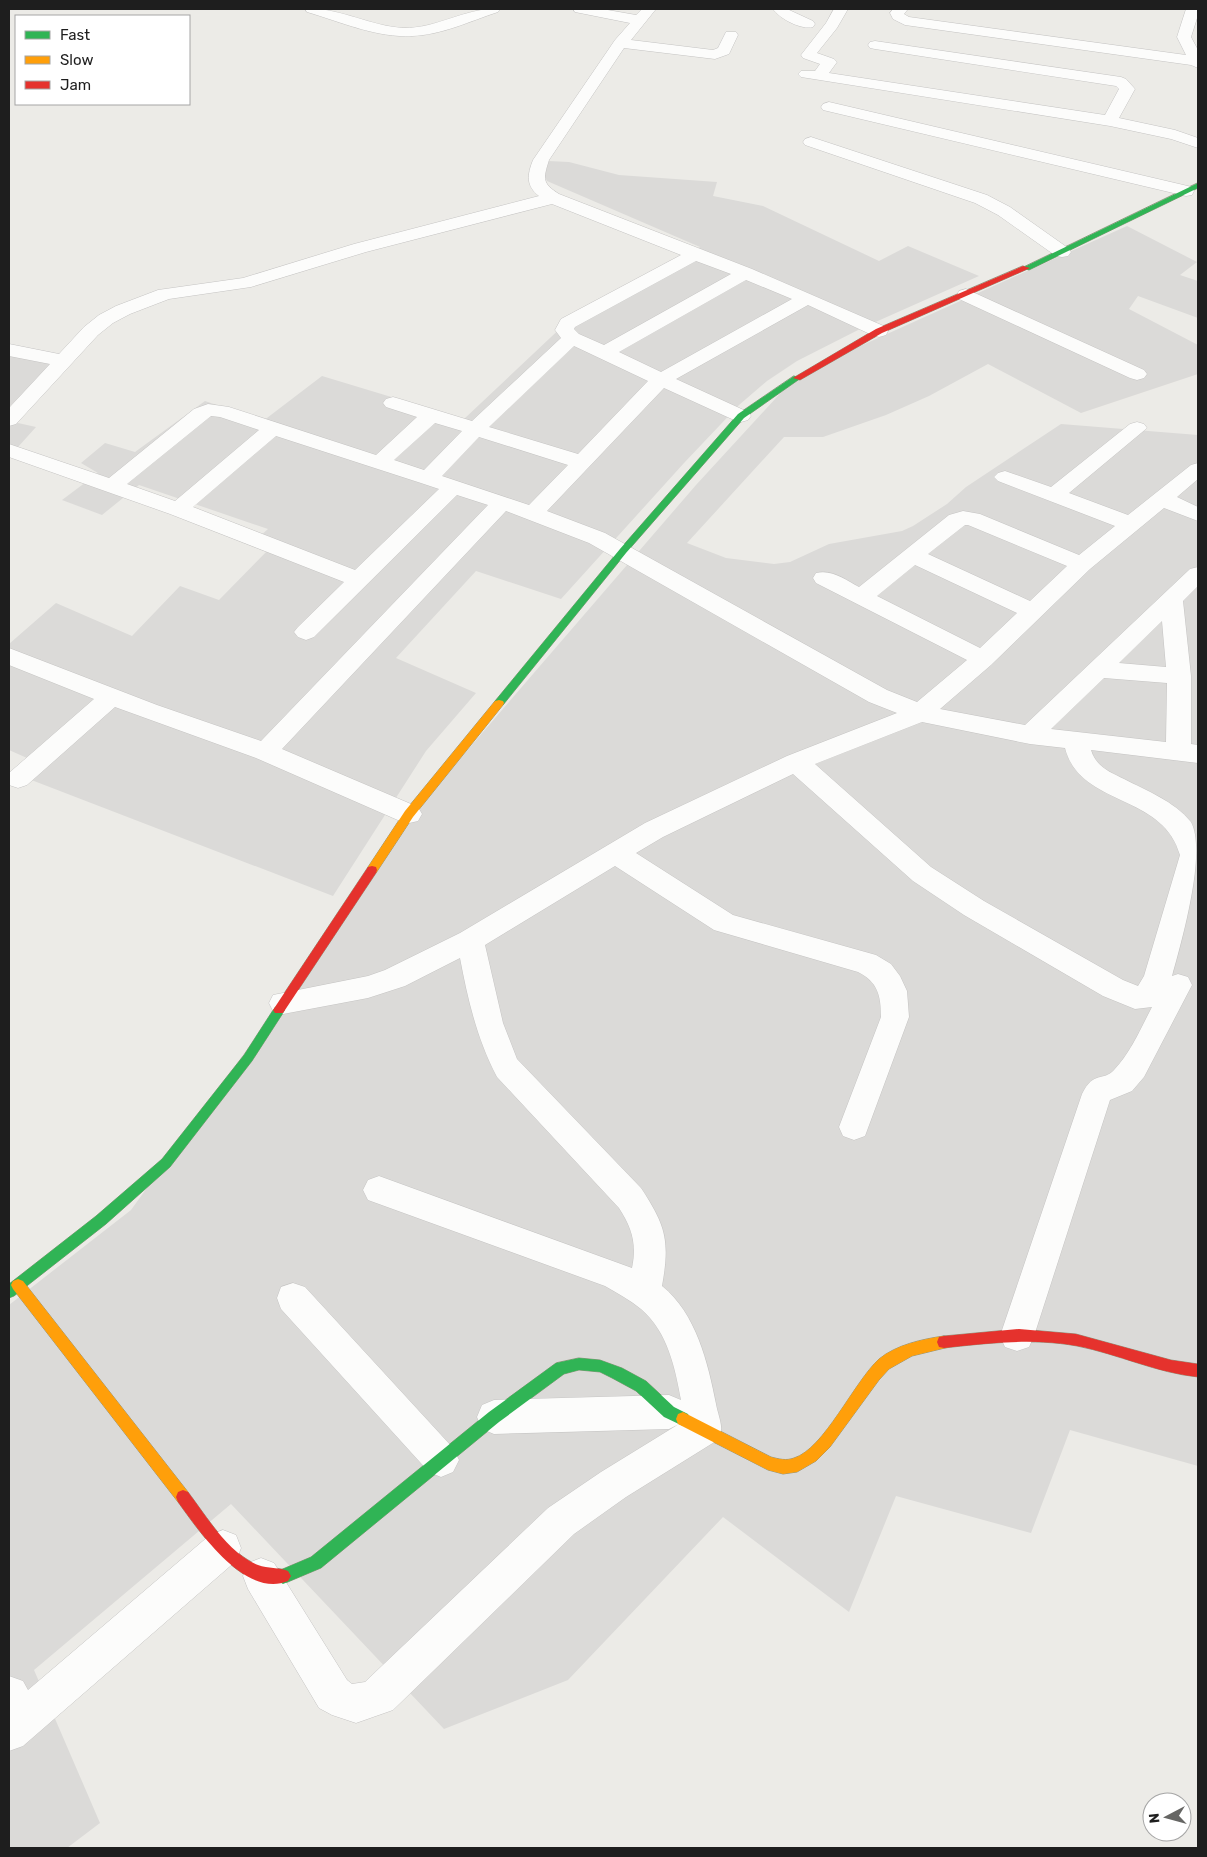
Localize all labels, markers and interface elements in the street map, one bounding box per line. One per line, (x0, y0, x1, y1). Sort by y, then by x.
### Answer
legend (15, 15, 190, 105)
text: Fast (60, 26, 90, 44)
text: Slow (60, 51, 93, 69)
text: Jam (60, 76, 91, 94)
north arrow (1142, 1792, 1192, 1842)
text: N (1146, 1812, 1164, 1824)

